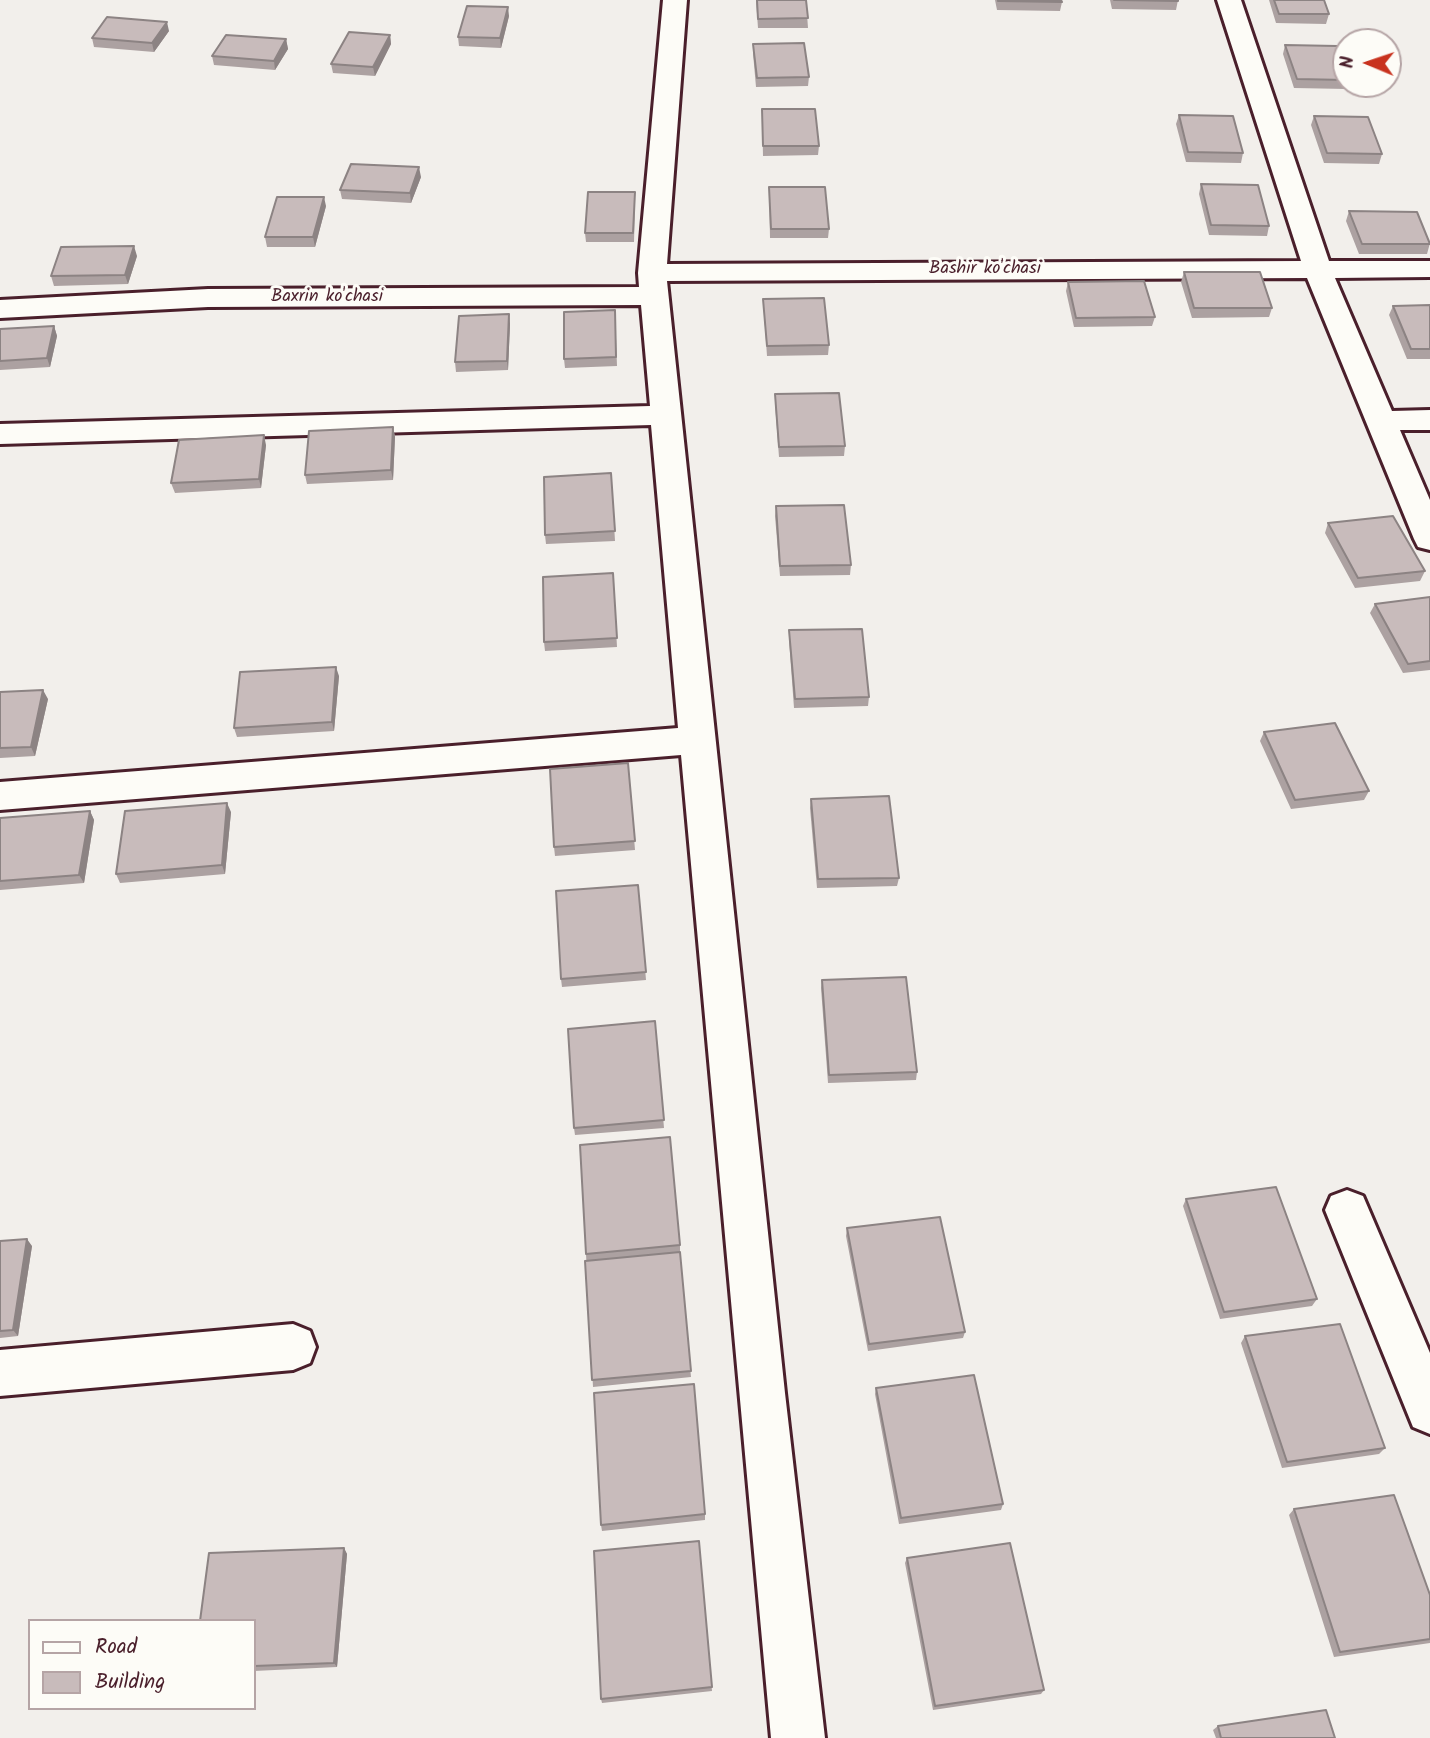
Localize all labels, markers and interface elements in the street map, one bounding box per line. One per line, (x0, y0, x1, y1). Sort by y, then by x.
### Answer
north arrow (1332, 28, 1402, 98)
text: N (1333, 56, 1363, 69)
street label: Bashir ko'chasi (929, 259, 1041, 281)
street label: Baxrin ko'chasi (271, 287, 383, 309)
legend (28, 1619, 256, 1710)
text: Road (95, 1631, 137, 1664)
text: Building (95, 1666, 165, 1699)

